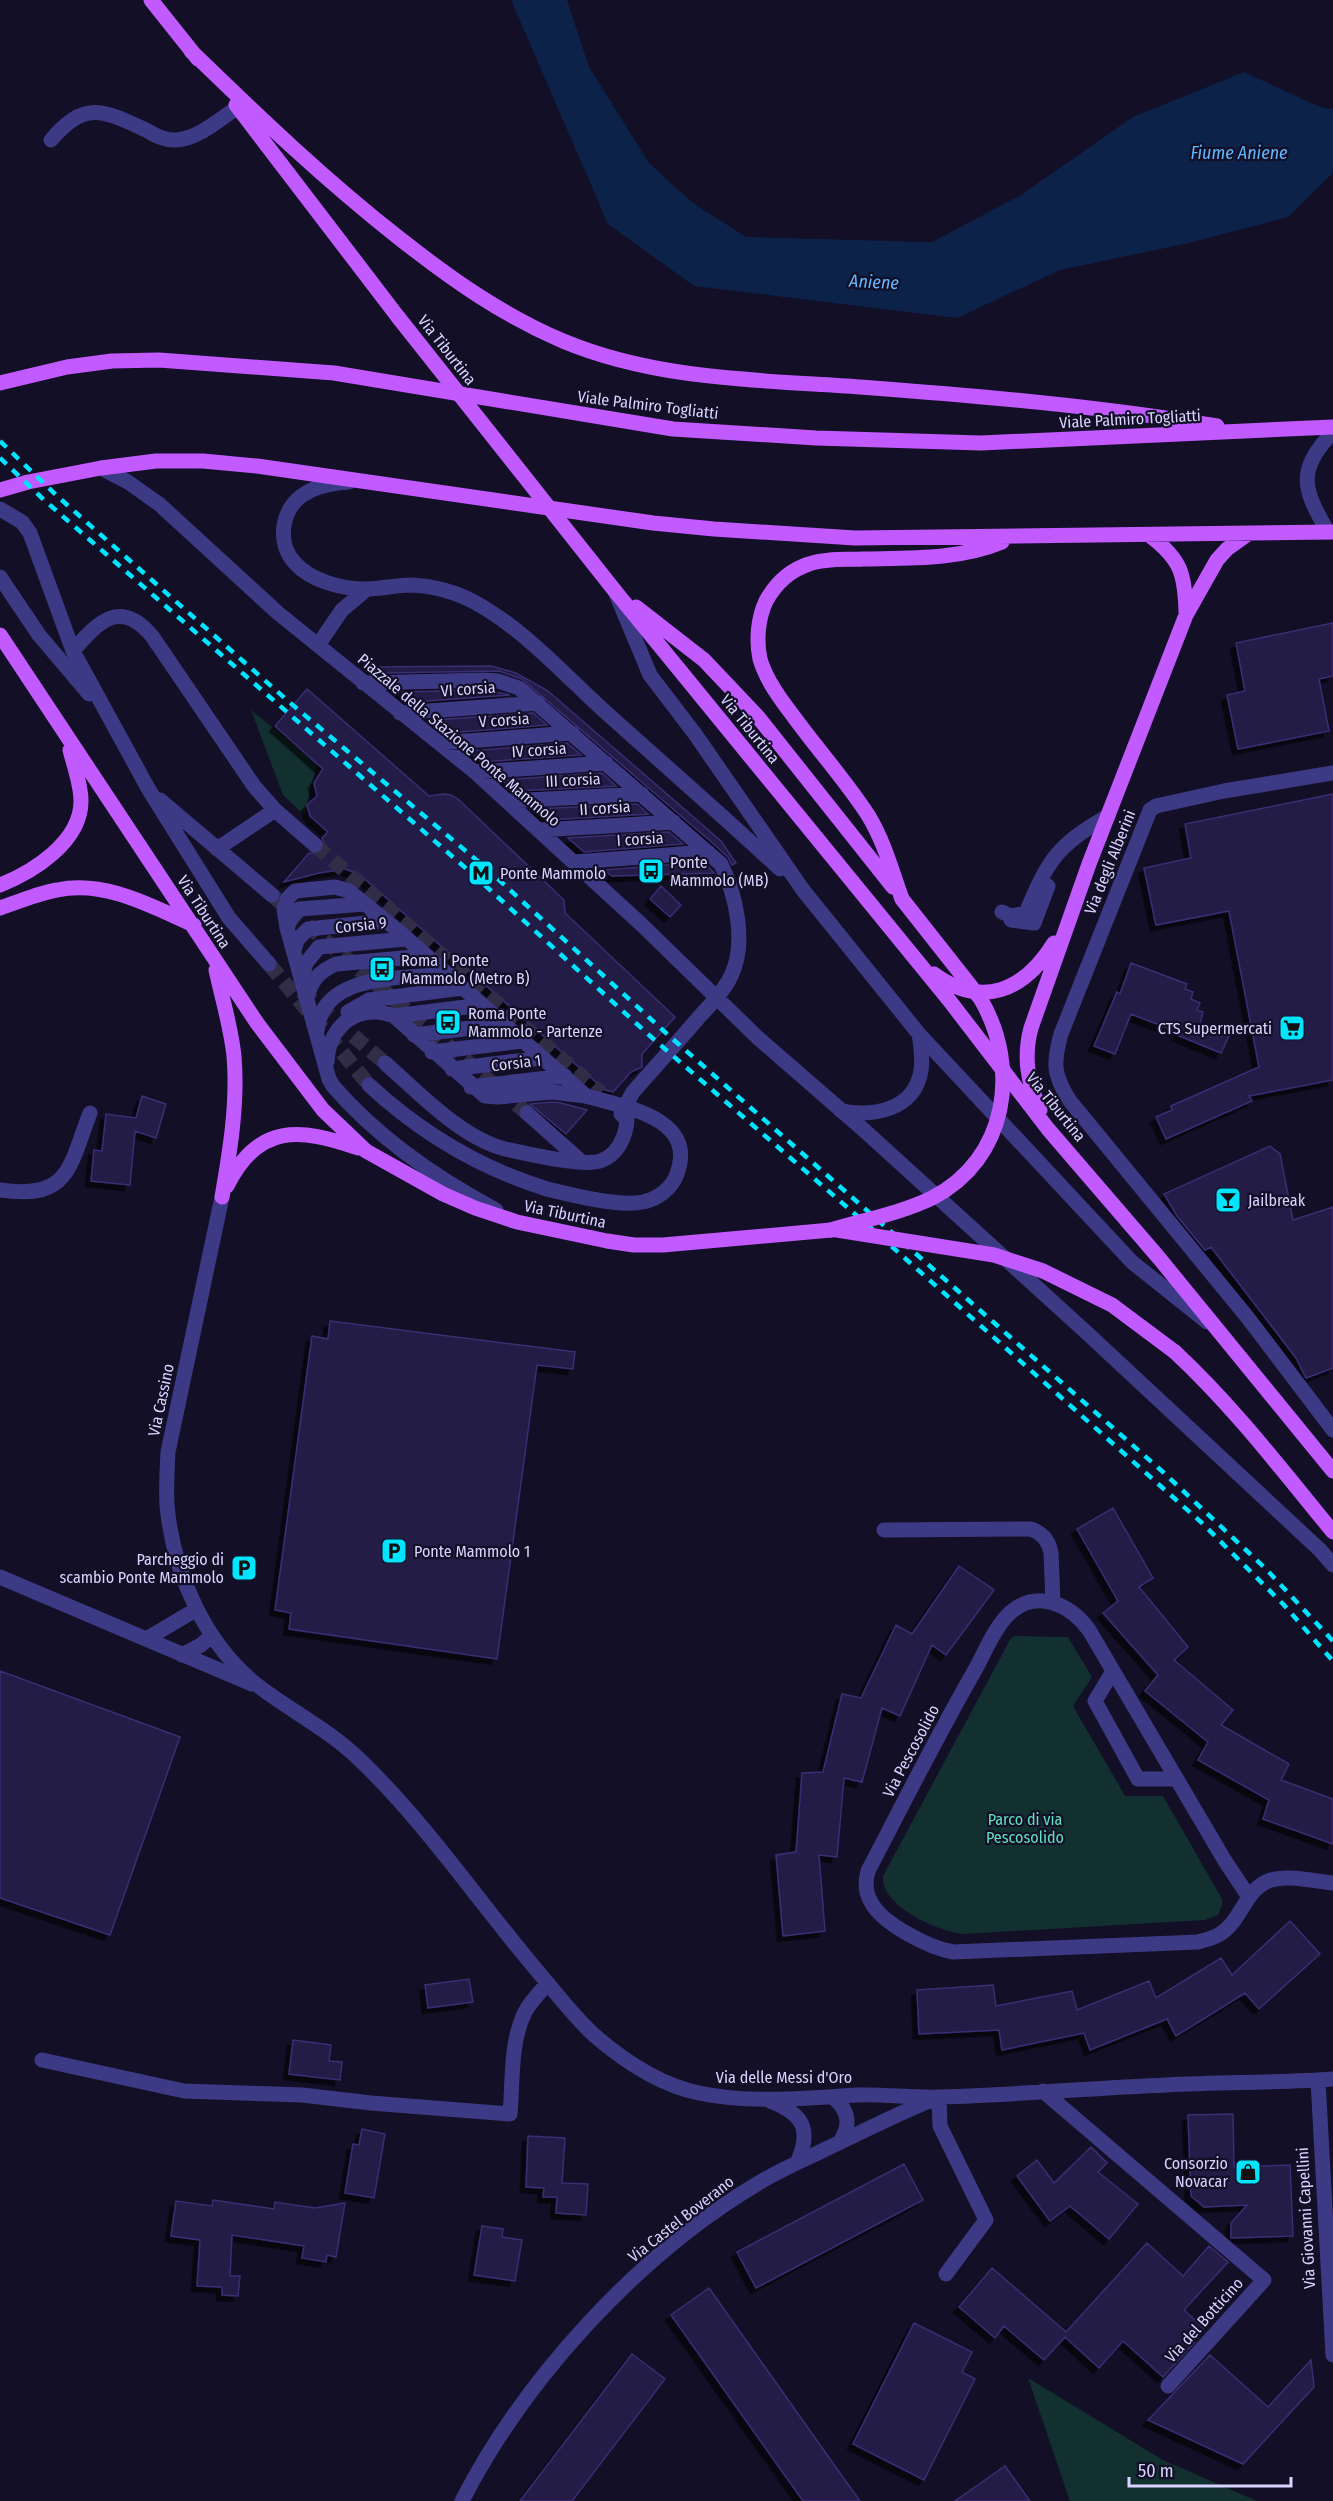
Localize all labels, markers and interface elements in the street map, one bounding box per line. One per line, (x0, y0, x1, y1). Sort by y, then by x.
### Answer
water label: Fiume Aniene (1190, 142, 1288, 164)
water label: Aniene (848, 270, 900, 294)
street label: Via Tiburtina (414, 311, 480, 389)
street label: Viale Palmiro Togliatti (576, 387, 720, 423)
street label: Viale Palmiro Togliatti (1059, 406, 1201, 432)
street label: Piazzale della Stazione Ponte Mammolo (354, 650, 564, 830)
street label: VI corsia (440, 678, 496, 700)
street label: Via Tiburtina (716, 691, 784, 767)
street label: V corsia (478, 709, 530, 731)
street label: IV corsia (511, 739, 567, 761)
street label: III corsia (545, 769, 601, 791)
street label: II corsia (579, 797, 631, 819)
street label: Via degli Alberini (1080, 807, 1140, 917)
street label: I corsia (616, 828, 664, 850)
place label: Ponte Mammolo (MB) (670, 853, 768, 890)
bus stop icon: Ponte Mammolo (MB) (636, 856, 666, 886)
metro station icon: Ponte Mammolo (466, 858, 496, 888)
place label: Ponte Mammolo (500, 864, 606, 883)
street label: Via Tiburtina (173, 872, 235, 952)
street label: Corsia 9 (334, 913, 388, 937)
place label: Roma | Ponte Mammolo (Metro B) (401, 951, 530, 988)
bus stop icon: Roma | Ponte Mammolo (Metro B) (367, 954, 397, 984)
place label: Roma Ponte Mammolo - Partenze (468, 1004, 603, 1041)
bus stop icon: Roma Ponte Mammolo - Partenze (433, 1007, 463, 1037)
supermarket icon: CTS Supermercati (1277, 1013, 1307, 1043)
place label: CTS Supermercati (1158, 1019, 1272, 1038)
street label: Corsia 1 (490, 1051, 542, 1075)
street label: Via Tiburtina (1022, 1069, 1090, 1145)
bar icon: Jailbreak (1213, 1185, 1243, 1215)
place label: Jailbreak (1248, 1191, 1306, 1210)
street label: Via Tiburtina (522, 1196, 608, 1232)
street label: Via Cassino (144, 1362, 178, 1438)
parking icon: Ponte Mammolo 1 (379, 1536, 409, 1566)
place label: Ponte Mammolo 1 (414, 1542, 530, 1561)
place label: Parcheggio di scambio Ponte Mammolo (59, 1550, 224, 1587)
parking icon: Parcheggio di scambio Ponte Mammolo (229, 1553, 259, 1583)
street label: Via Pescosolido (879, 1702, 943, 1800)
park label: Parco di via Pescosolido (986, 1810, 1064, 1847)
street label: Via delle Messi d'Oro (716, 2068, 852, 2087)
street label: Via Giovanni Capellini (1293, 2147, 1319, 2289)
place label: Consorzio Novacar (1164, 2154, 1228, 2191)
shop icon: Consorzio Novacar (1233, 2157, 1263, 2187)
street label: Via Castel Boverano (624, 2172, 738, 2266)
street label: Via del Botticino (1161, 2274, 1247, 2366)
scale bar (1129, 2450, 1291, 2488)
text: 50 m (1138, 2460, 1174, 2482)

